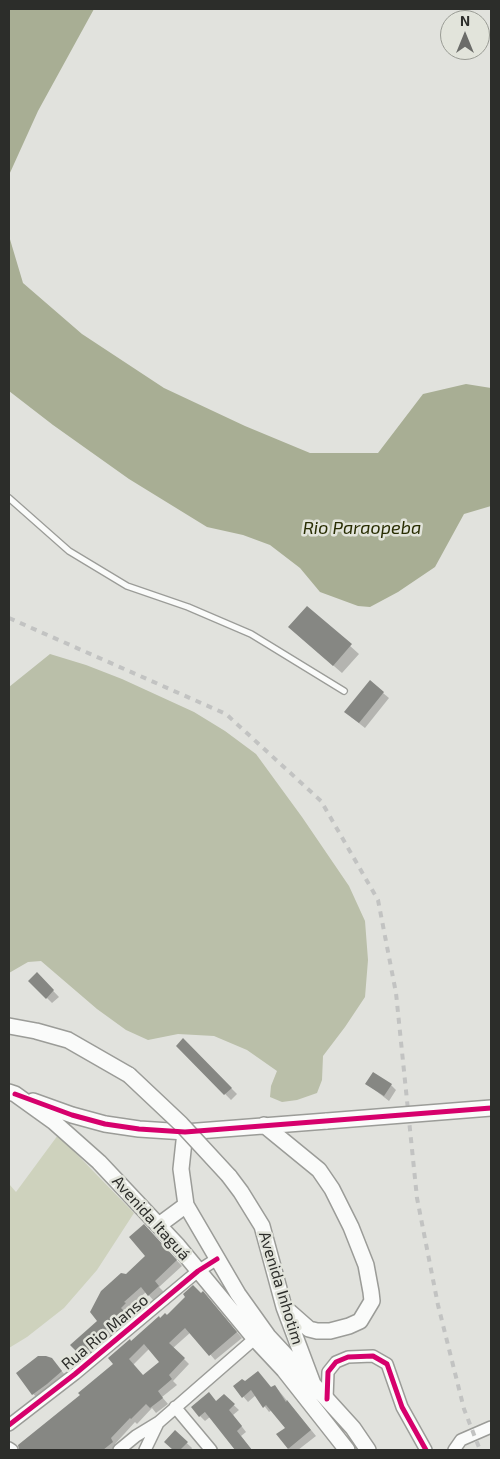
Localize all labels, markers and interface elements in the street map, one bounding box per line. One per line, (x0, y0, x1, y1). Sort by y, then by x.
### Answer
north arrow (440, 10, 490, 60)
text: N (460, 12, 470, 29)
water label: Rio Paraopeba (303, 517, 421, 539)
street label: Avenida Itaguá (108, 1172, 194, 1264)
street label: Avenida Inhotim (255, 1229, 307, 1347)
street label: Rua Rio Manso (58, 1290, 152, 1374)

